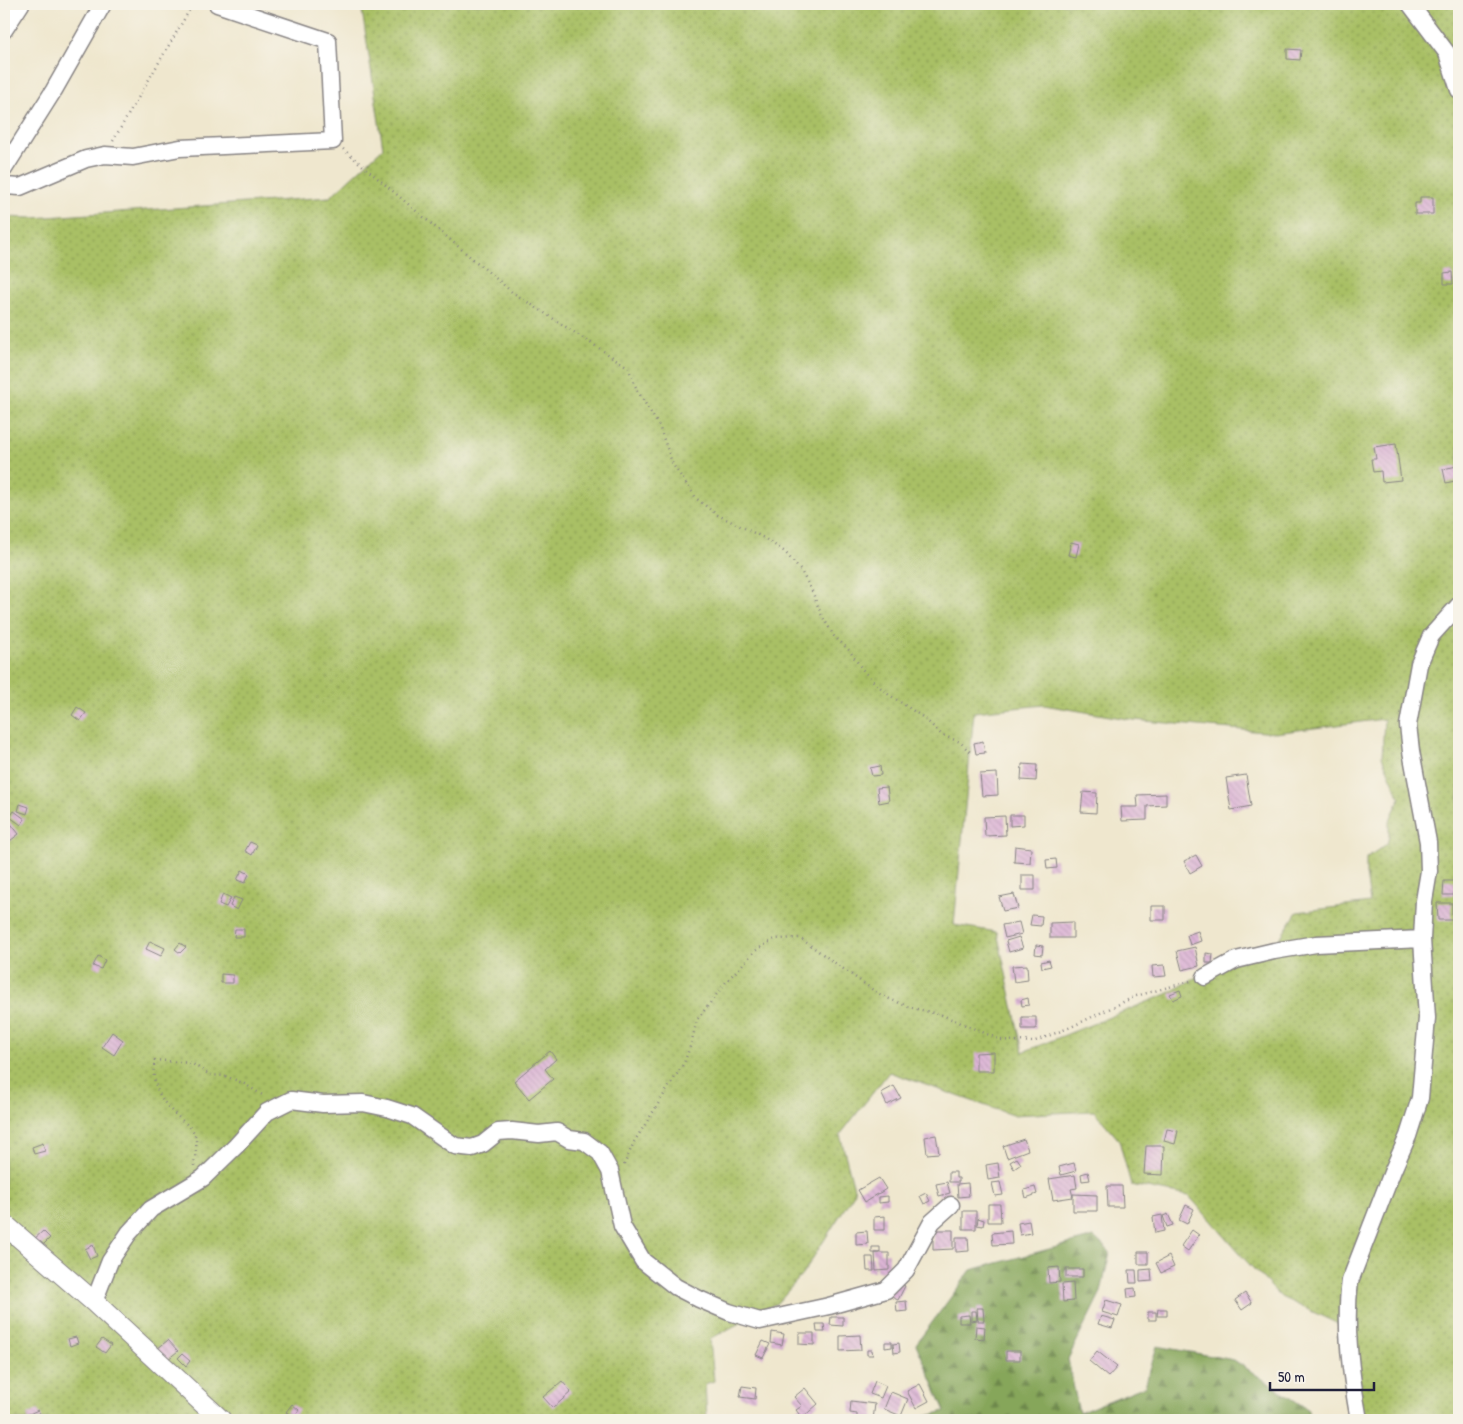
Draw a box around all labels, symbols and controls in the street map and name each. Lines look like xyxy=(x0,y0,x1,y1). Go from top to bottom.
scale bar xyxy=(1270,1359,1374,1391)
text: 50 m xyxy=(1278,1366,1305,1387)

